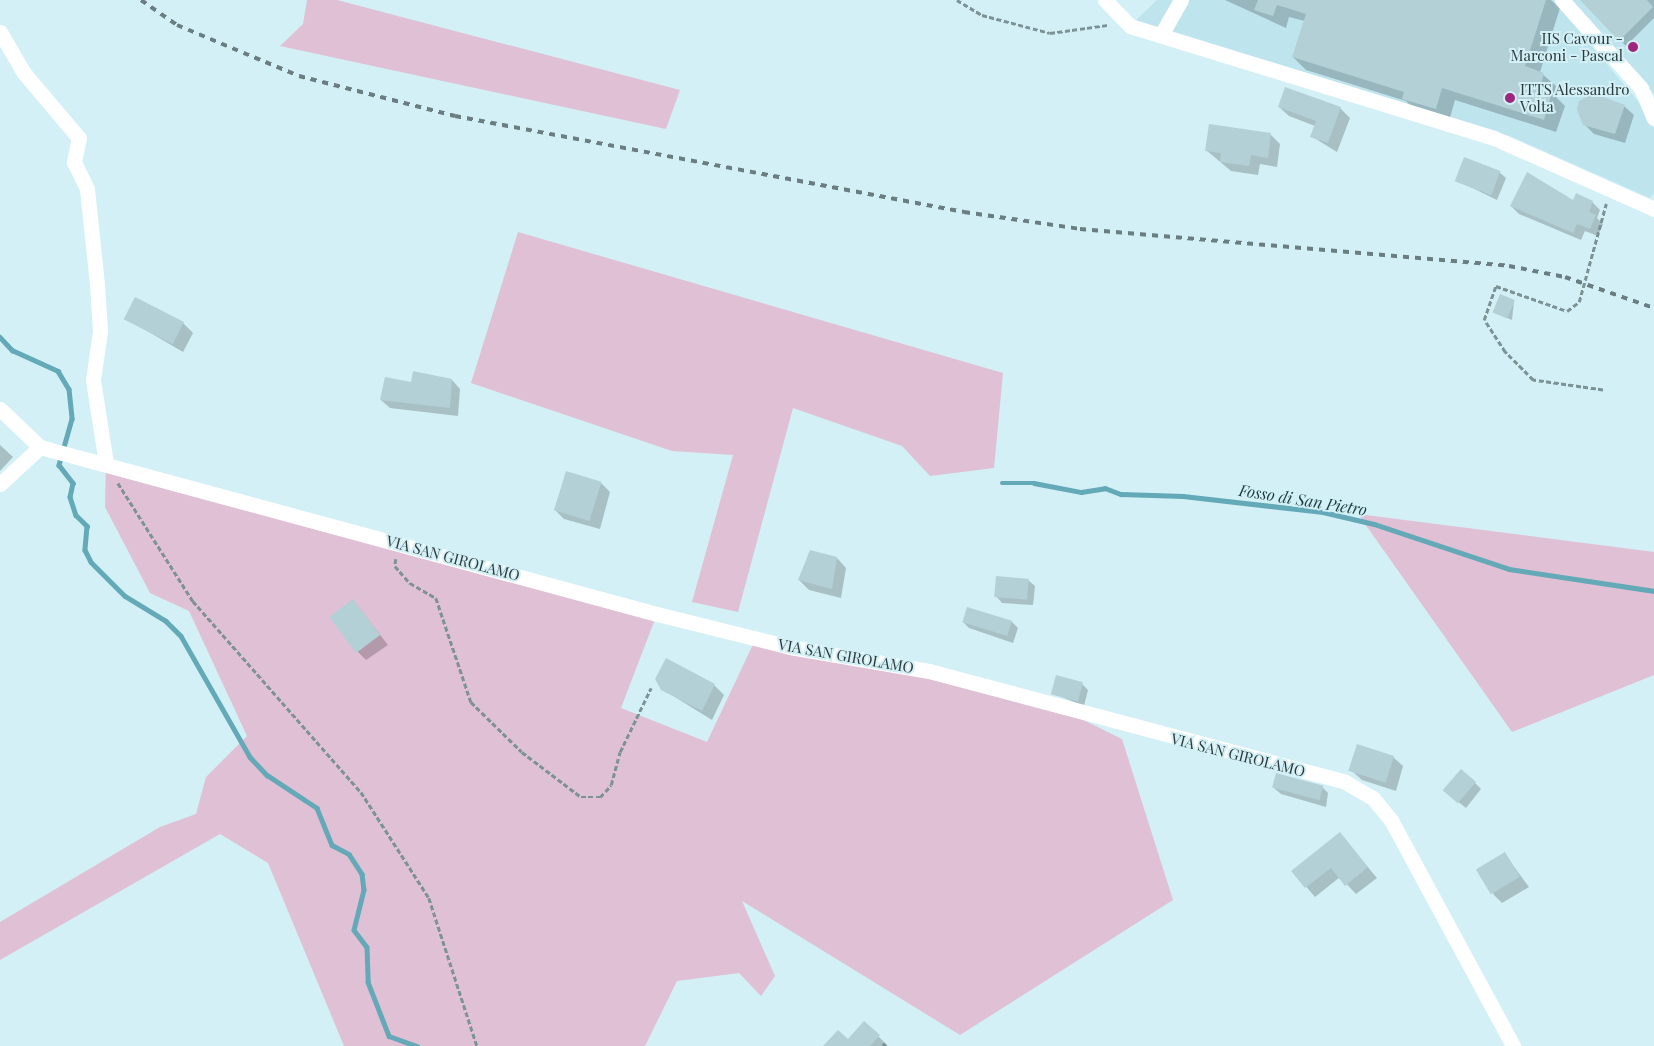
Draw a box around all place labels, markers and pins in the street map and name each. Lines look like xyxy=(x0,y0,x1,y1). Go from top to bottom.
place label: IIS Cavour - Marconi - Pascal xyxy=(1510,29,1623,64)
marker: IIS Cavour - Marconi - Pascal xyxy=(1627,41,1639,53)
place label: ITTS Alessandro Volta xyxy=(1520,80,1630,115)
marker: ITTS Alessandro Volta xyxy=(1504,92,1516,104)

